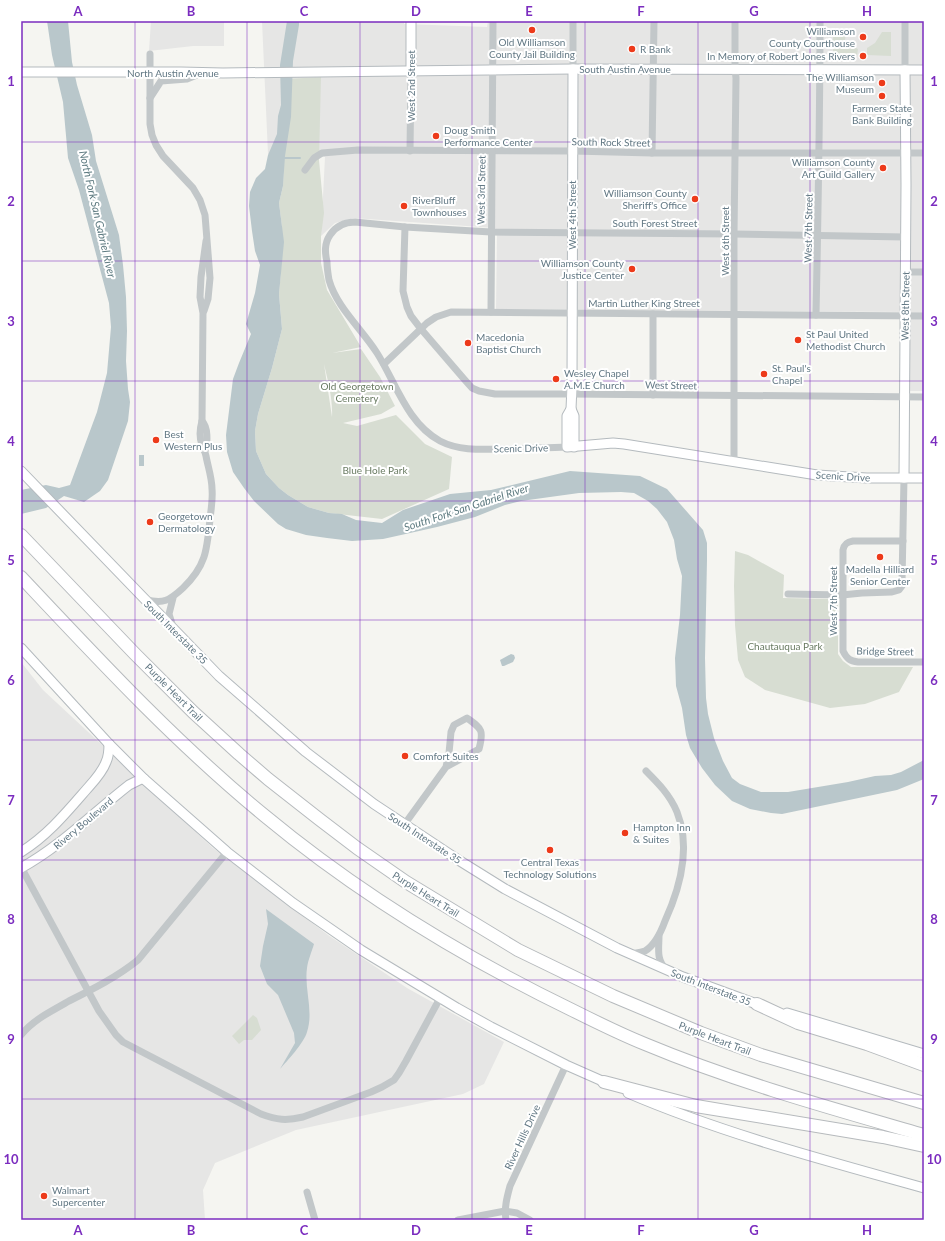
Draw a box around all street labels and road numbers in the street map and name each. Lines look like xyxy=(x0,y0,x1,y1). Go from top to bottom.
street label: West 2nd Street xyxy=(405,50,417,122)
street label: South Austin Avenue xyxy=(579,63,671,75)
street label: North Austin Avenue xyxy=(127,67,219,79)
street label: South Rock Street xyxy=(572,135,651,149)
street label: West 3rd Street xyxy=(474,155,488,225)
street label: West 4th Street xyxy=(566,180,578,250)
street label: West 7th Street xyxy=(801,193,815,263)
street label: West 6th Street xyxy=(719,206,731,276)
street label: South Forest Street xyxy=(613,217,698,229)
street label: West 8th Street xyxy=(898,271,912,341)
street label: Martin Luther King Street xyxy=(588,297,700,309)
street label: West Street xyxy=(645,379,697,391)
street label: Scenic Drive xyxy=(494,442,548,454)
street label: Scenic Drive xyxy=(815,469,871,483)
street label: West 7th Street xyxy=(827,566,839,636)
street label: South Interstate 35 xyxy=(142,598,210,666)
street label: Bridge Street xyxy=(856,645,914,658)
street label: Purple Heart Trail xyxy=(143,661,205,723)
street label: Rivery Boulevard xyxy=(51,795,115,851)
street label: South Interstate 35 xyxy=(386,810,464,866)
street label: Purple Heart Trail xyxy=(390,869,462,919)
street label: South Interstate 35 xyxy=(669,966,753,1008)
street label: Purple Heart Trail xyxy=(677,1019,753,1057)
street label: River Hills Drive xyxy=(502,1103,542,1171)

